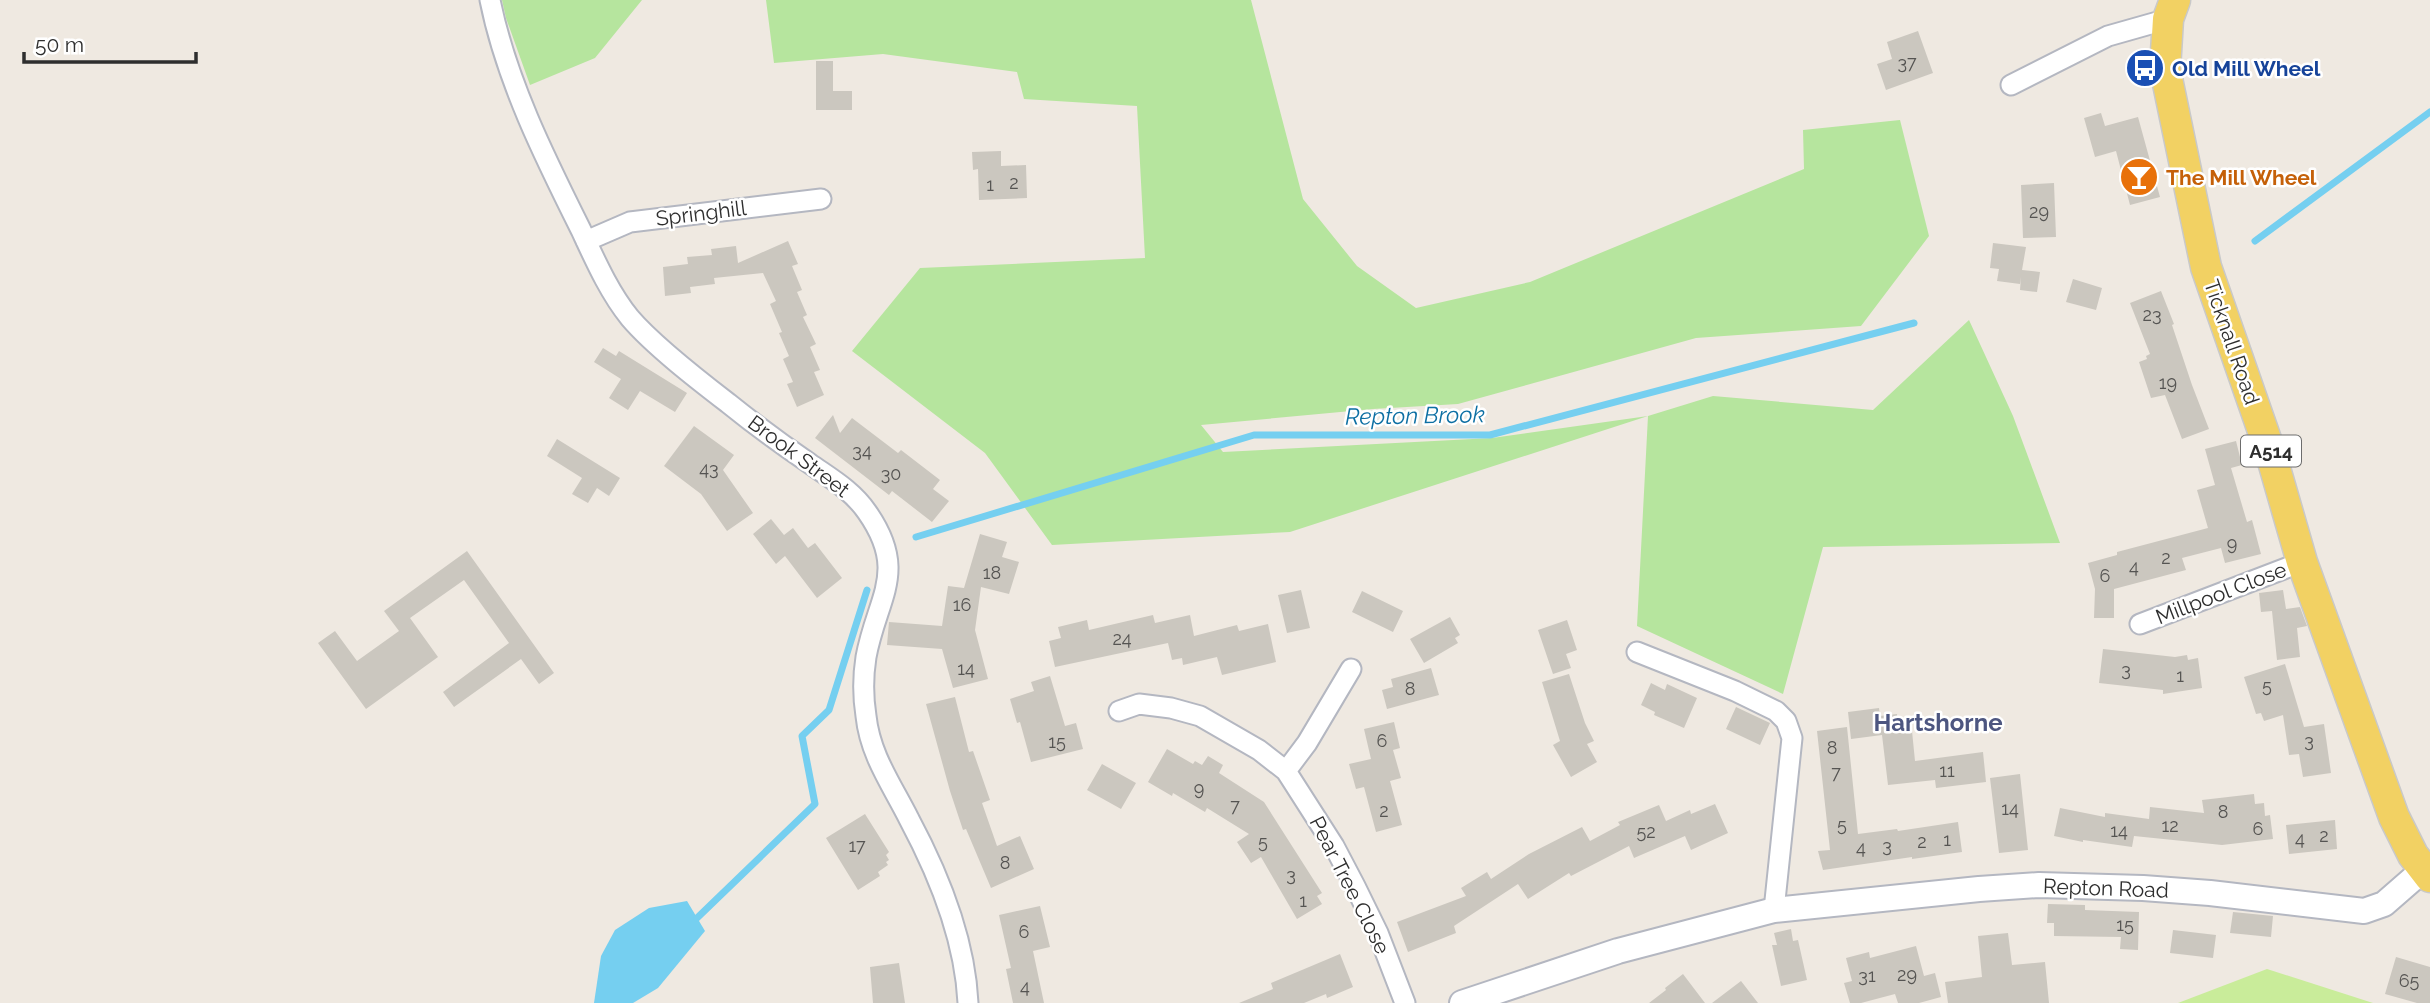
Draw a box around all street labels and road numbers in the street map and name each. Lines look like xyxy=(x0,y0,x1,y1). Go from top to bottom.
street label: Springhill xyxy=(654,195,748,231)
street label: Ticknall Road xyxy=(2199,276,2265,408)
street label: Brook Street xyxy=(743,410,855,502)
road number: A514 xyxy=(2241,436,2301,466)
street label: Millpool Close xyxy=(2152,557,2290,629)
street label: Pear Tree Close xyxy=(1305,812,1395,958)
street label: Repton Road xyxy=(2043,873,2169,903)

